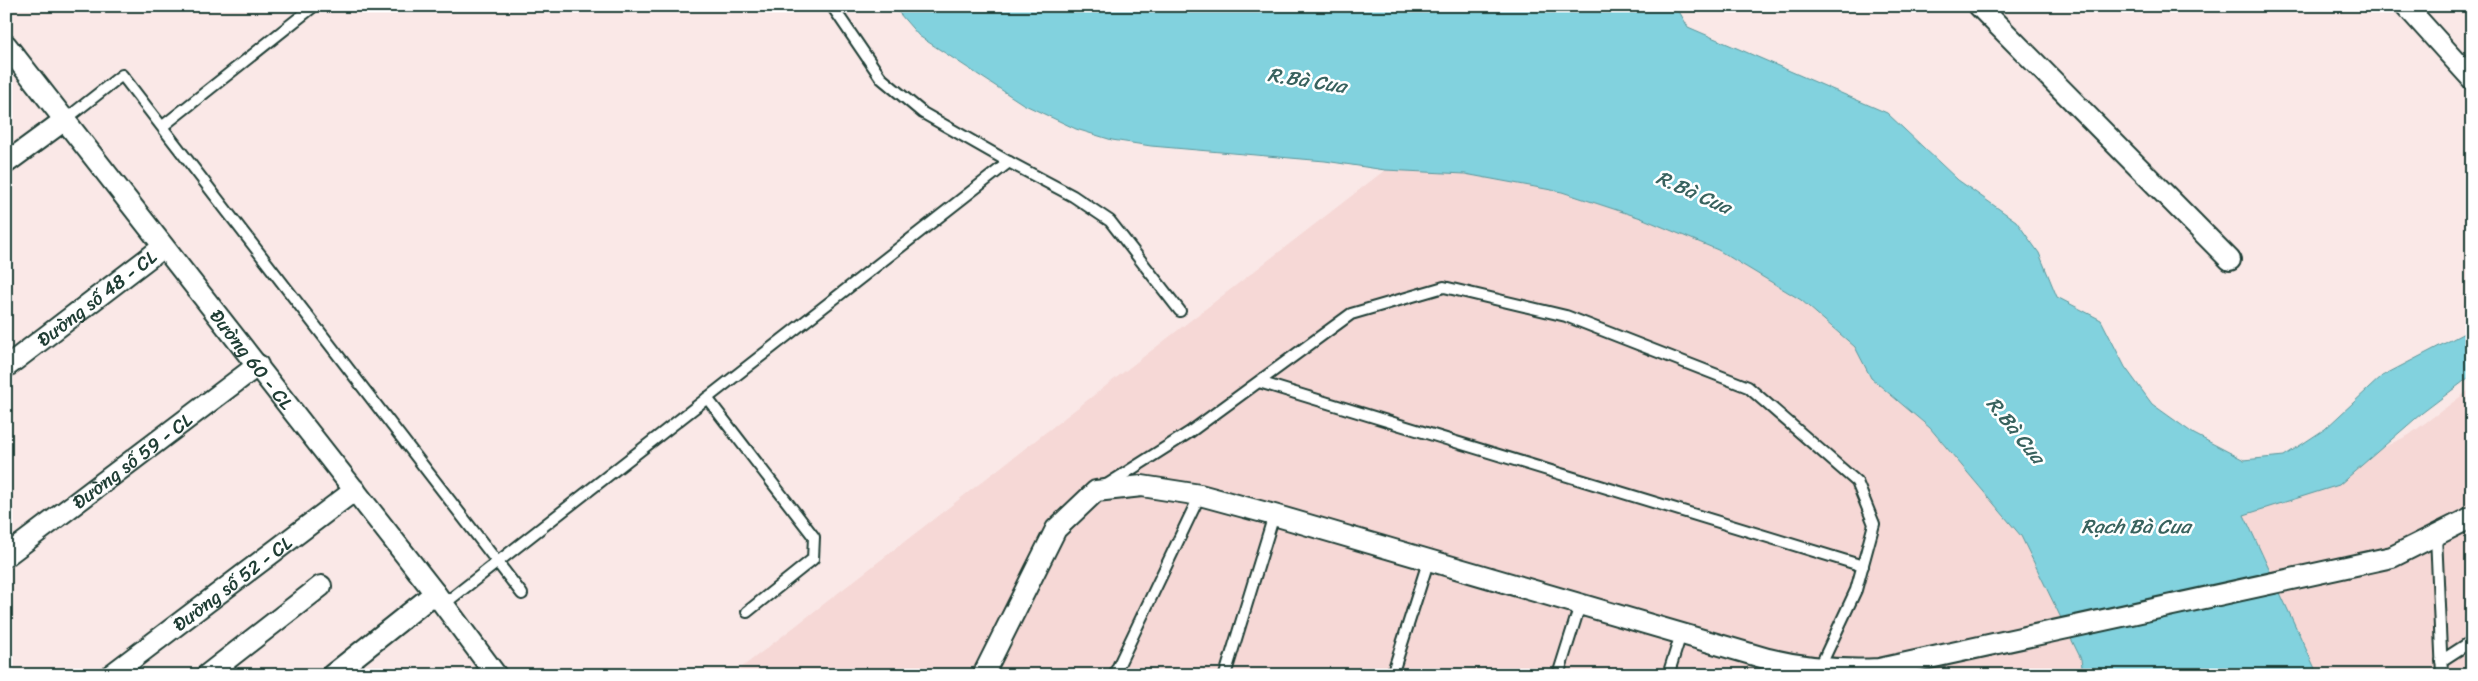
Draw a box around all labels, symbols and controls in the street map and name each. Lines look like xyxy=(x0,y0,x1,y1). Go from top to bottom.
water label: R.Bà Cua xyxy=(1265,57,1352,104)
water label: R.Bà Cua xyxy=(1651,160,1740,226)
street label: Đường số 48 - CL xyxy=(30,241,164,355)
street label: Đường 60 - CL xyxy=(201,302,302,418)
water label: R.Bà Cua xyxy=(1977,389,2056,474)
street label: Đường số 59 - CL xyxy=(65,404,200,518)
water label: Rạch Bà Cua xyxy=(2082,509,2193,544)
street label: Đường số 52 - CL xyxy=(165,527,300,640)

